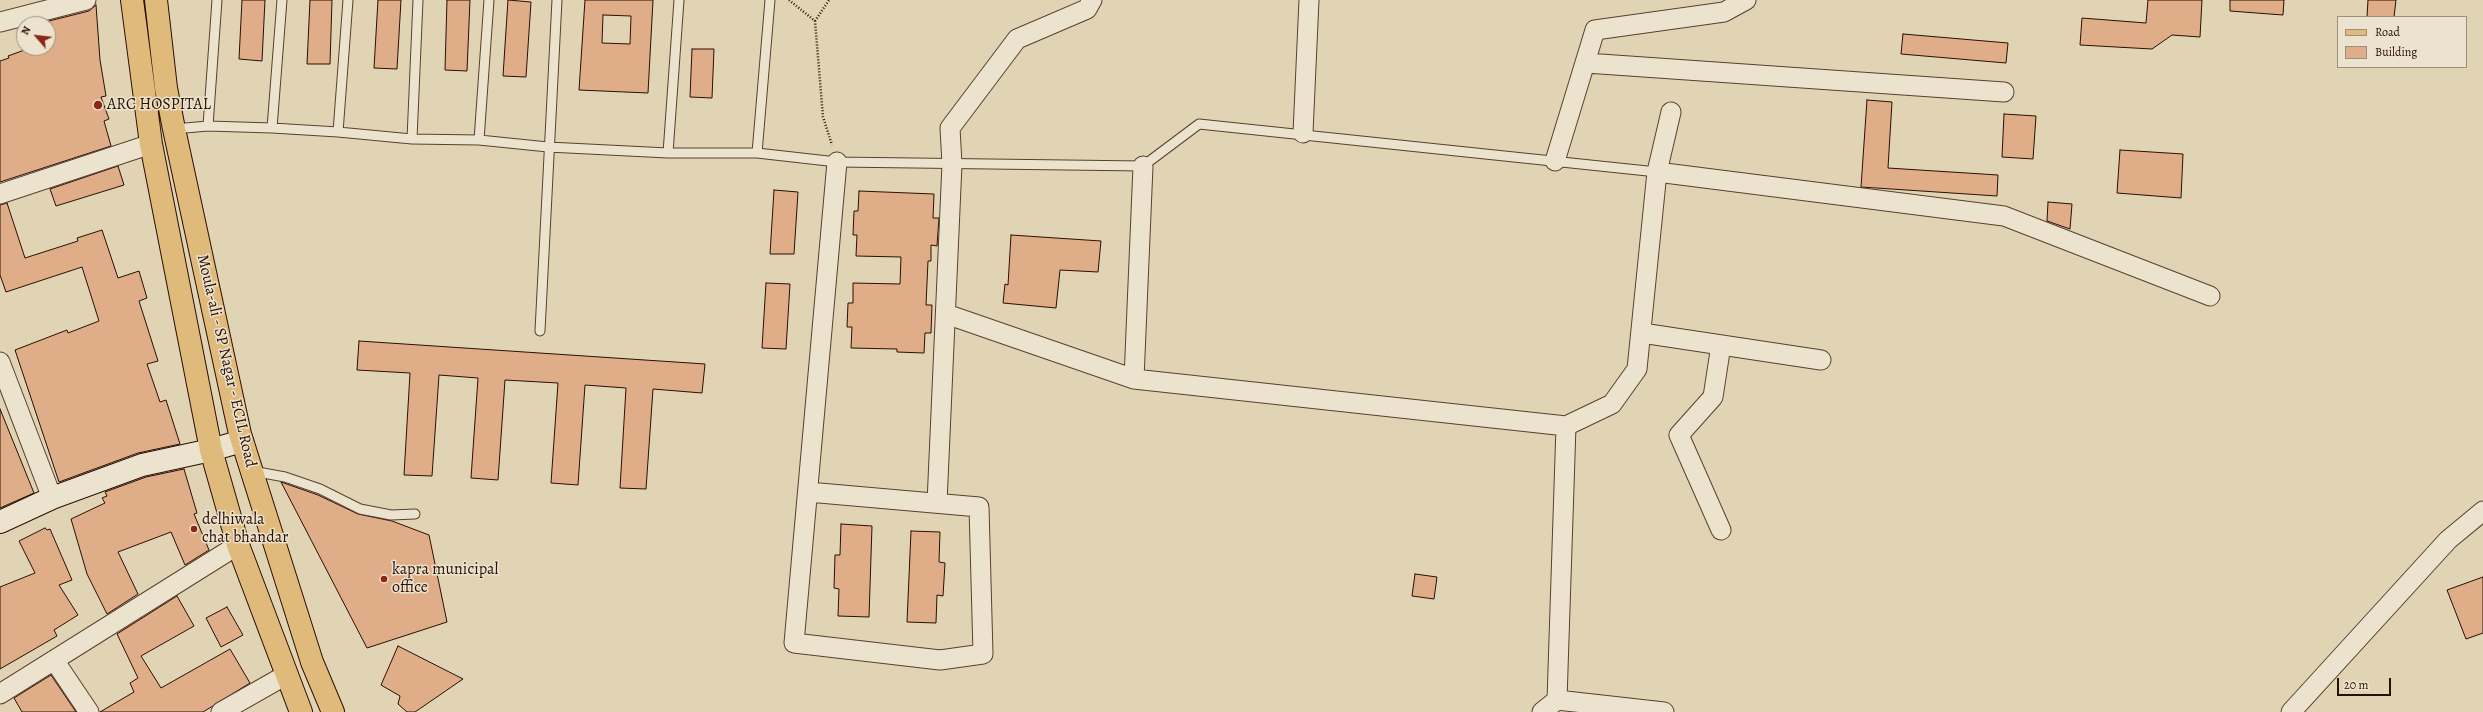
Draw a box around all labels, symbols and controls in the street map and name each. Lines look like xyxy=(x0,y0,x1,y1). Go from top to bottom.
north arrow xyxy=(16,16,56,56)
legend xyxy=(2337,16,2467,68)
text: N xyxy=(17,24,34,38)
text: Road xyxy=(2375,24,2400,40)
text: Building xyxy=(2375,44,2417,60)
place label: ARC HOSPITAL xyxy=(107,95,211,115)
marker: ARC HOSPITAL xyxy=(92,99,104,111)
street label: Moula-ali - SP Nagar - ECIL Road xyxy=(192,253,260,469)
place label: delhiwala chat bhandar xyxy=(202,510,288,548)
marker: delhiwala chat bhandar xyxy=(189,524,199,534)
place label: kapra municipal office xyxy=(392,560,498,598)
marker: kapra municipal office xyxy=(379,574,389,584)
scale bar xyxy=(2339,670,2393,696)
text: 20 m xyxy=(2344,677,2368,693)

